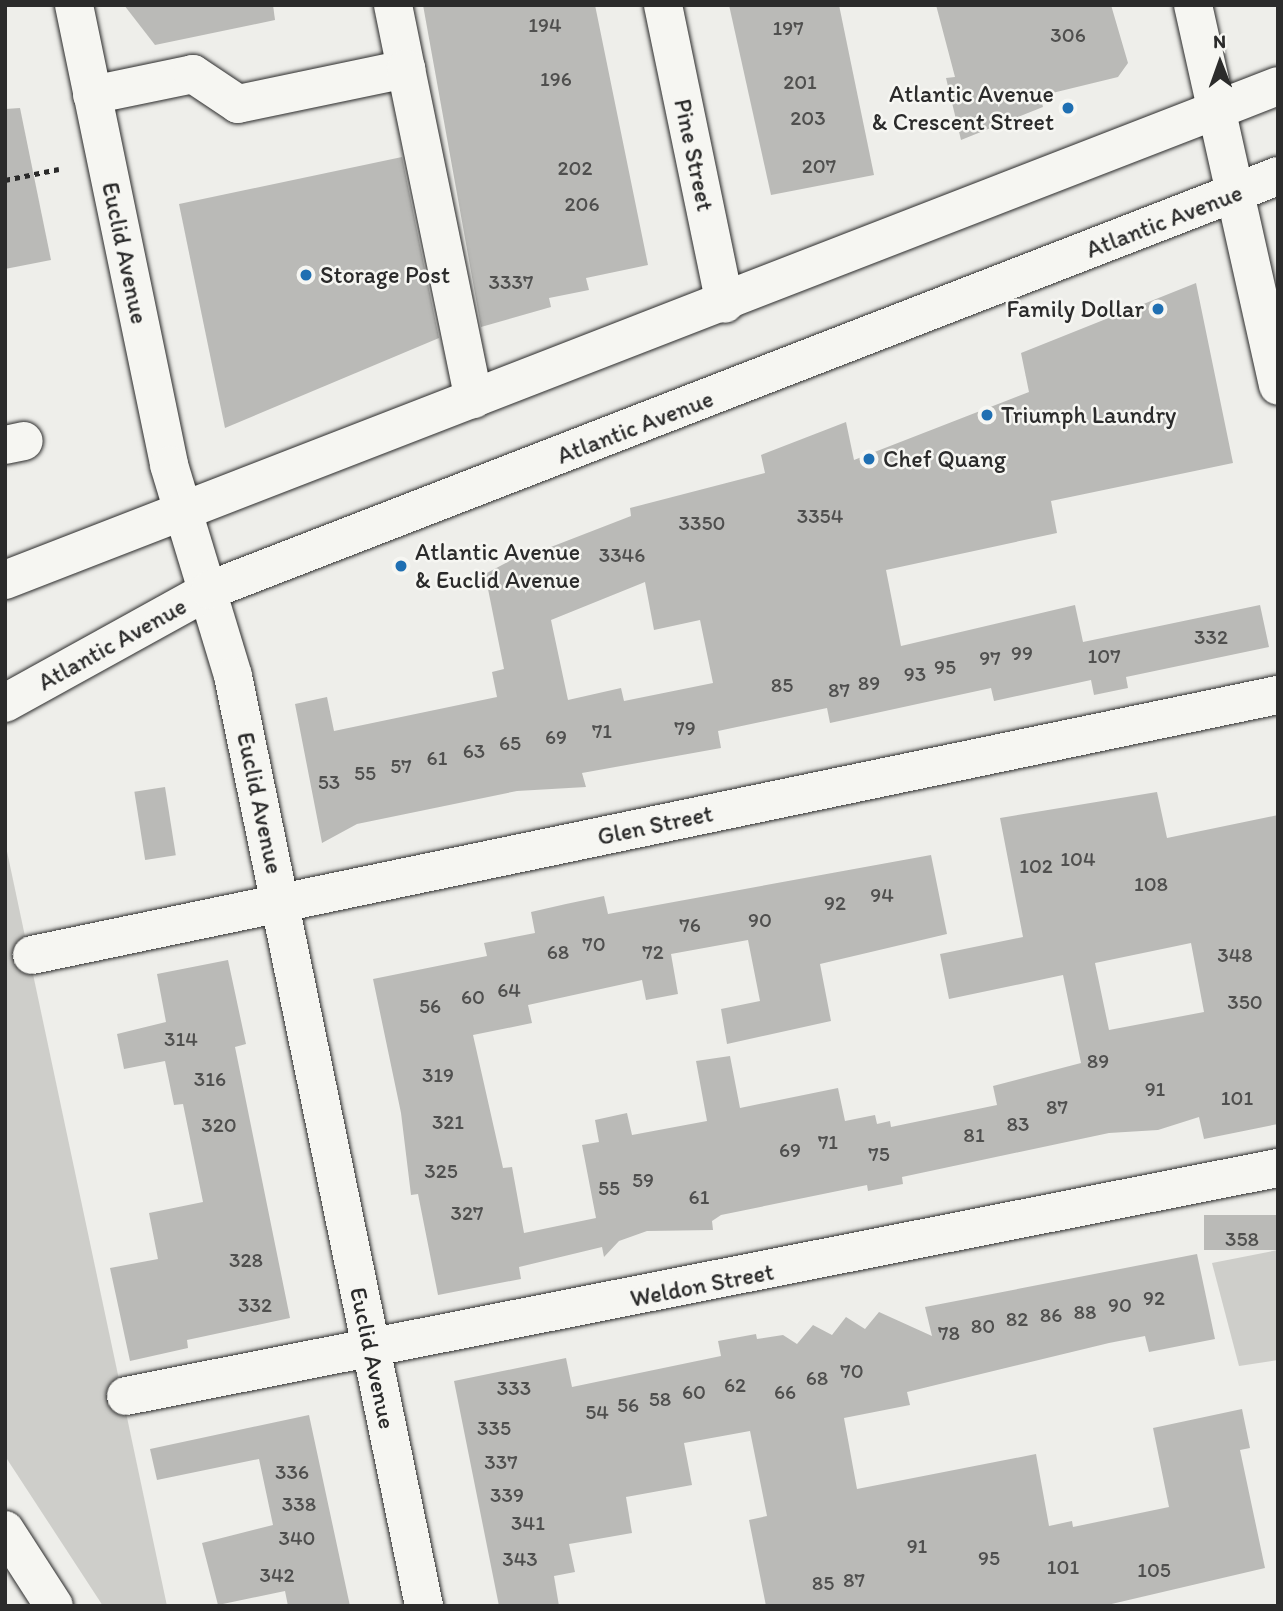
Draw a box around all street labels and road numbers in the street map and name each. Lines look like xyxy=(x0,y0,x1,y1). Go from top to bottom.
street label: Pine Street xyxy=(668,96,720,214)
street label: Atlantic Avenue xyxy=(1082,178,1246,264)
street label: Euclid Avenue xyxy=(96,180,154,326)
street label: Atlantic Avenue xyxy=(553,384,717,470)
street label: Atlantic Avenue xyxy=(33,592,191,696)
street label: Euclid Avenue xyxy=(231,730,289,876)
street label: Glen Street xyxy=(595,799,715,851)
street label: Weldon Street xyxy=(628,1257,776,1313)
street label: Euclid Avenue xyxy=(344,1285,402,1431)

